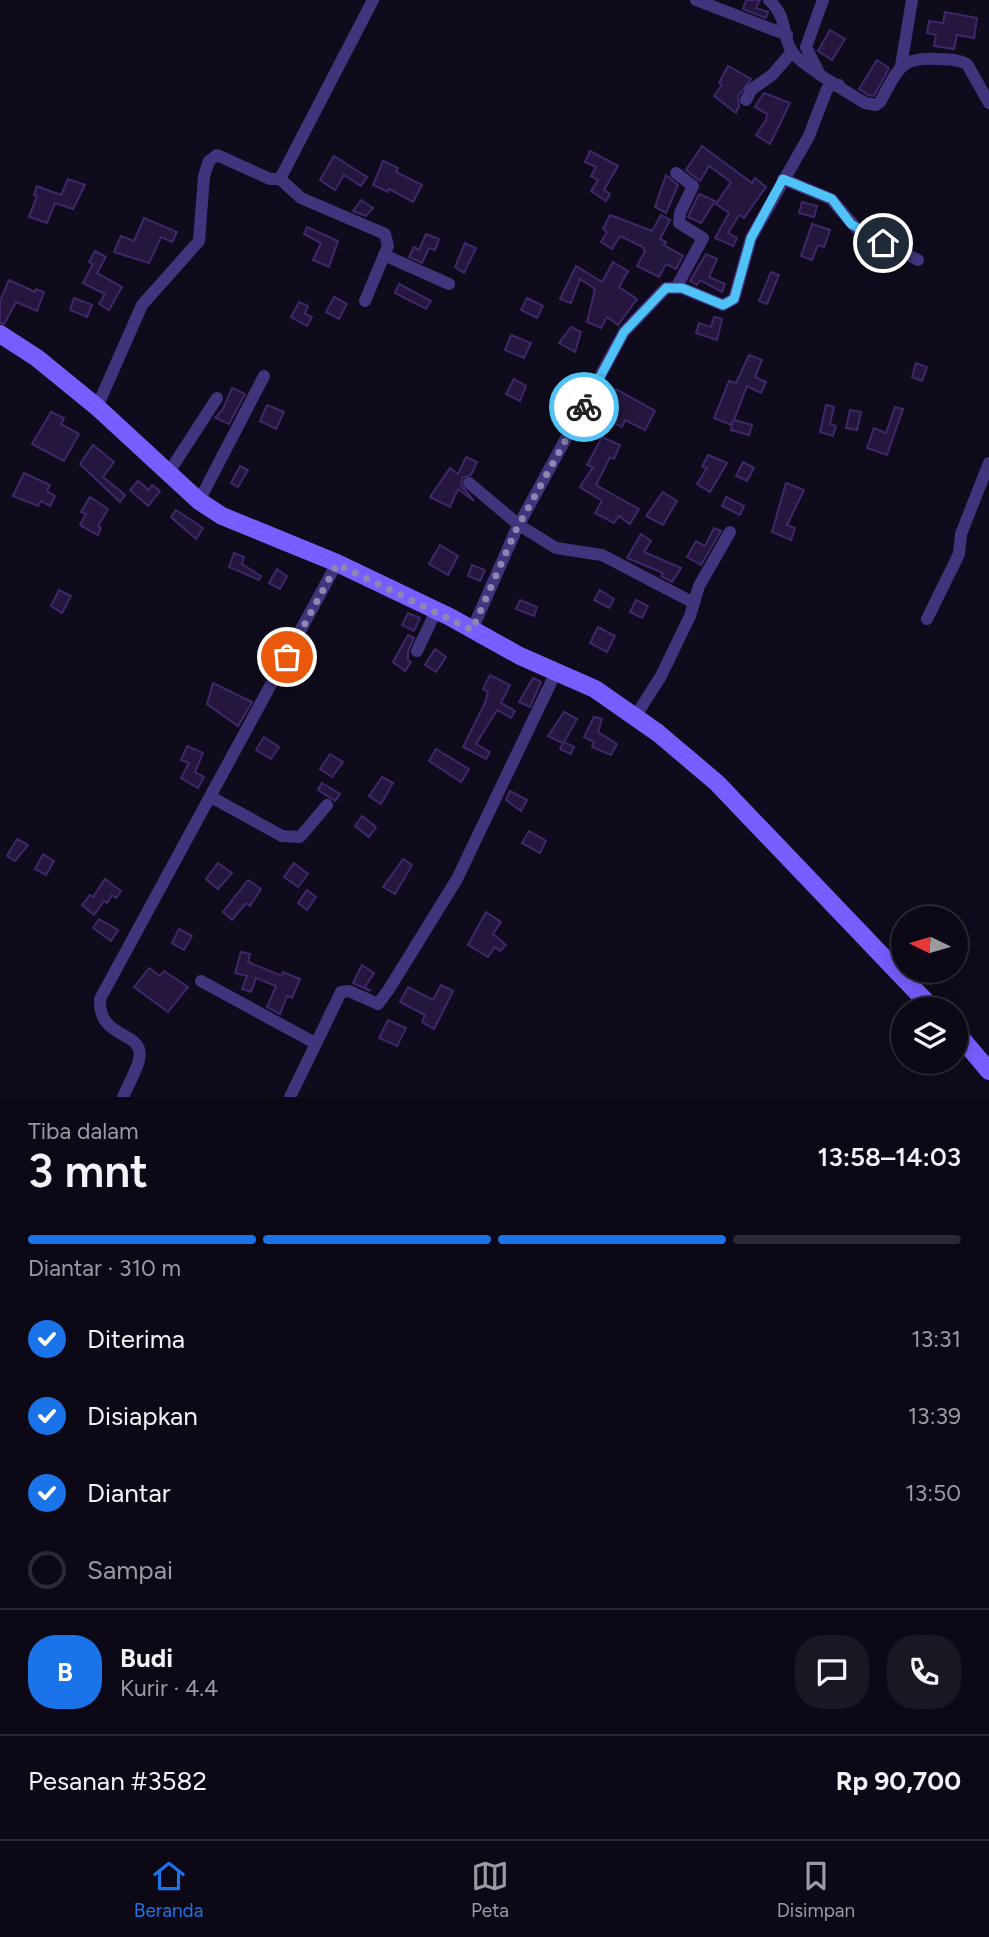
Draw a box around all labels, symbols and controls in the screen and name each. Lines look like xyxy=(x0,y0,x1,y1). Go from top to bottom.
pin xyxy=(853,213,913,273)
icon: home xyxy=(864,224,902,262)
courier xyxy=(549,372,619,442)
icon: bike xyxy=(565,388,603,426)
pin xyxy=(257,627,317,687)
icon: bag xyxy=(268,638,306,676)
north arrow xyxy=(891,906,968,984)
map controls xyxy=(891,906,968,1074)
button: layers xyxy=(891,997,968,1074)
text: Tiba dalam xyxy=(28,1117,139,1145)
text: 13:58–14:03 xyxy=(818,1141,961,1173)
text: 3 mnt xyxy=(28,1143,148,1199)
text: Diantar · 310 m xyxy=(28,1254,181,1282)
icon: check xyxy=(28,1320,66,1358)
text: Diterima xyxy=(87,1323,185,1355)
text: 13:31 xyxy=(911,1325,961,1353)
icon: check xyxy=(28,1397,66,1435)
text: Disiapkan xyxy=(87,1400,198,1432)
text: 13:39 xyxy=(908,1402,961,1430)
icon: check xyxy=(28,1474,66,1512)
text: Diantar xyxy=(87,1477,171,1509)
text: 13:50 xyxy=(905,1479,961,1507)
text: Sampai xyxy=(87,1554,173,1586)
button: chat xyxy=(795,1635,869,1709)
button: phone xyxy=(887,1635,961,1709)
text: Budi xyxy=(120,1642,173,1674)
text: B xyxy=(57,1656,73,1688)
text: Kurir · 4.4 xyxy=(120,1674,218,1702)
text: Pesanan #3582 xyxy=(28,1765,207,1797)
text: Rp 90,700 xyxy=(836,1765,961,1797)
tab: Beranda xyxy=(134,1857,203,1922)
tab: Peta xyxy=(471,1857,509,1922)
tab: Disimpan xyxy=(777,1857,855,1922)

